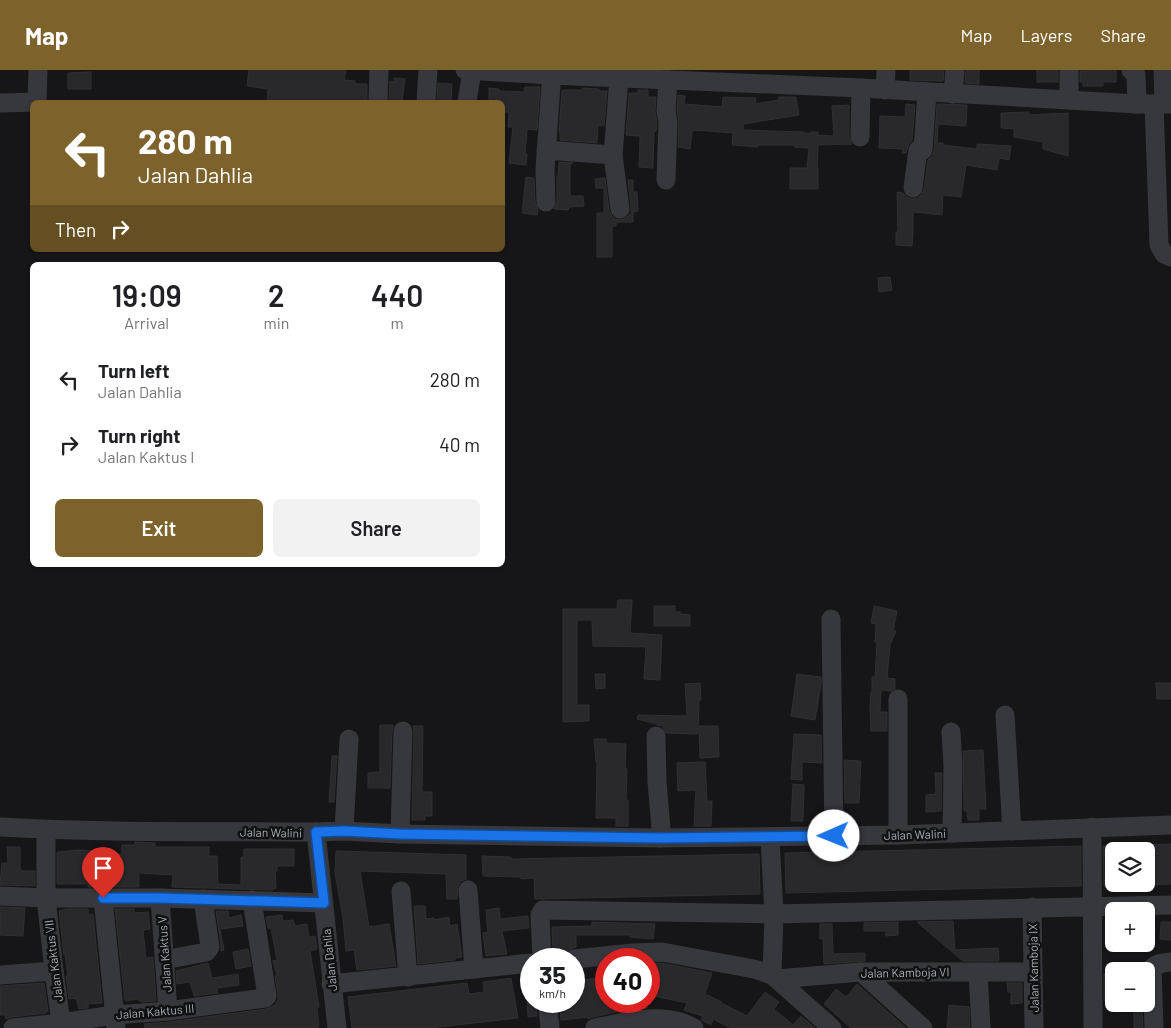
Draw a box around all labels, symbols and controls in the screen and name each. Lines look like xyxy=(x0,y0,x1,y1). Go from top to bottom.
text: Map xyxy=(25,21,68,50)
text: Map xyxy=(960,24,992,46)
text: Layers xyxy=(1020,24,1073,46)
text: Share xyxy=(1101,24,1146,46)
text: 280 m xyxy=(138,119,233,161)
icon: left xyxy=(55,120,120,185)
text: Jalan Dahlia xyxy=(138,161,253,187)
icon: right xyxy=(106,215,134,243)
text: Then xyxy=(55,218,96,241)
text: 19:09 xyxy=(112,277,182,313)
text: 2 xyxy=(268,277,285,313)
text: 440 xyxy=(371,277,423,313)
text: Arrival xyxy=(124,313,169,332)
text: min xyxy=(263,313,289,332)
text: m xyxy=(391,313,404,332)
text: Turn left xyxy=(98,359,169,382)
icon: left xyxy=(55,366,83,394)
text: 280 m xyxy=(430,368,480,391)
text: Jalan Dahlia xyxy=(98,382,182,401)
text: Turn right xyxy=(98,424,180,447)
icon: right xyxy=(55,431,83,459)
text: 40 m xyxy=(439,433,480,456)
text: Jalan Kaktus I xyxy=(98,447,195,466)
button: Exit xyxy=(55,499,263,557)
button: Share xyxy=(273,499,480,557)
position arrow xyxy=(807,809,859,861)
street label: Jalan Walini xyxy=(240,824,302,840)
street label: Jalan Walini xyxy=(884,826,946,842)
map controls xyxy=(1105,842,1155,1012)
button: layers xyxy=(1105,842,1155,892)
pin xyxy=(82,847,124,898)
icon: arrive xyxy=(89,854,117,882)
button: + xyxy=(1105,902,1155,952)
street label: Jalan Kaktus V xyxy=(154,915,174,993)
street label: Jalan Kaktus VII xyxy=(41,919,65,1003)
street label: Jalan Kamboja IX xyxy=(1025,923,1041,1013)
street label: Jalan Dahlia xyxy=(319,928,339,992)
speed limit sign: 40 xyxy=(595,948,660,1013)
text: 35 xyxy=(539,959,566,989)
button: − xyxy=(1105,962,1155,1012)
street label: Jalan Kamboja VI xyxy=(860,964,950,980)
text: km/h xyxy=(539,986,566,1000)
street label: Jalan Kaktus III xyxy=(115,1001,195,1021)

